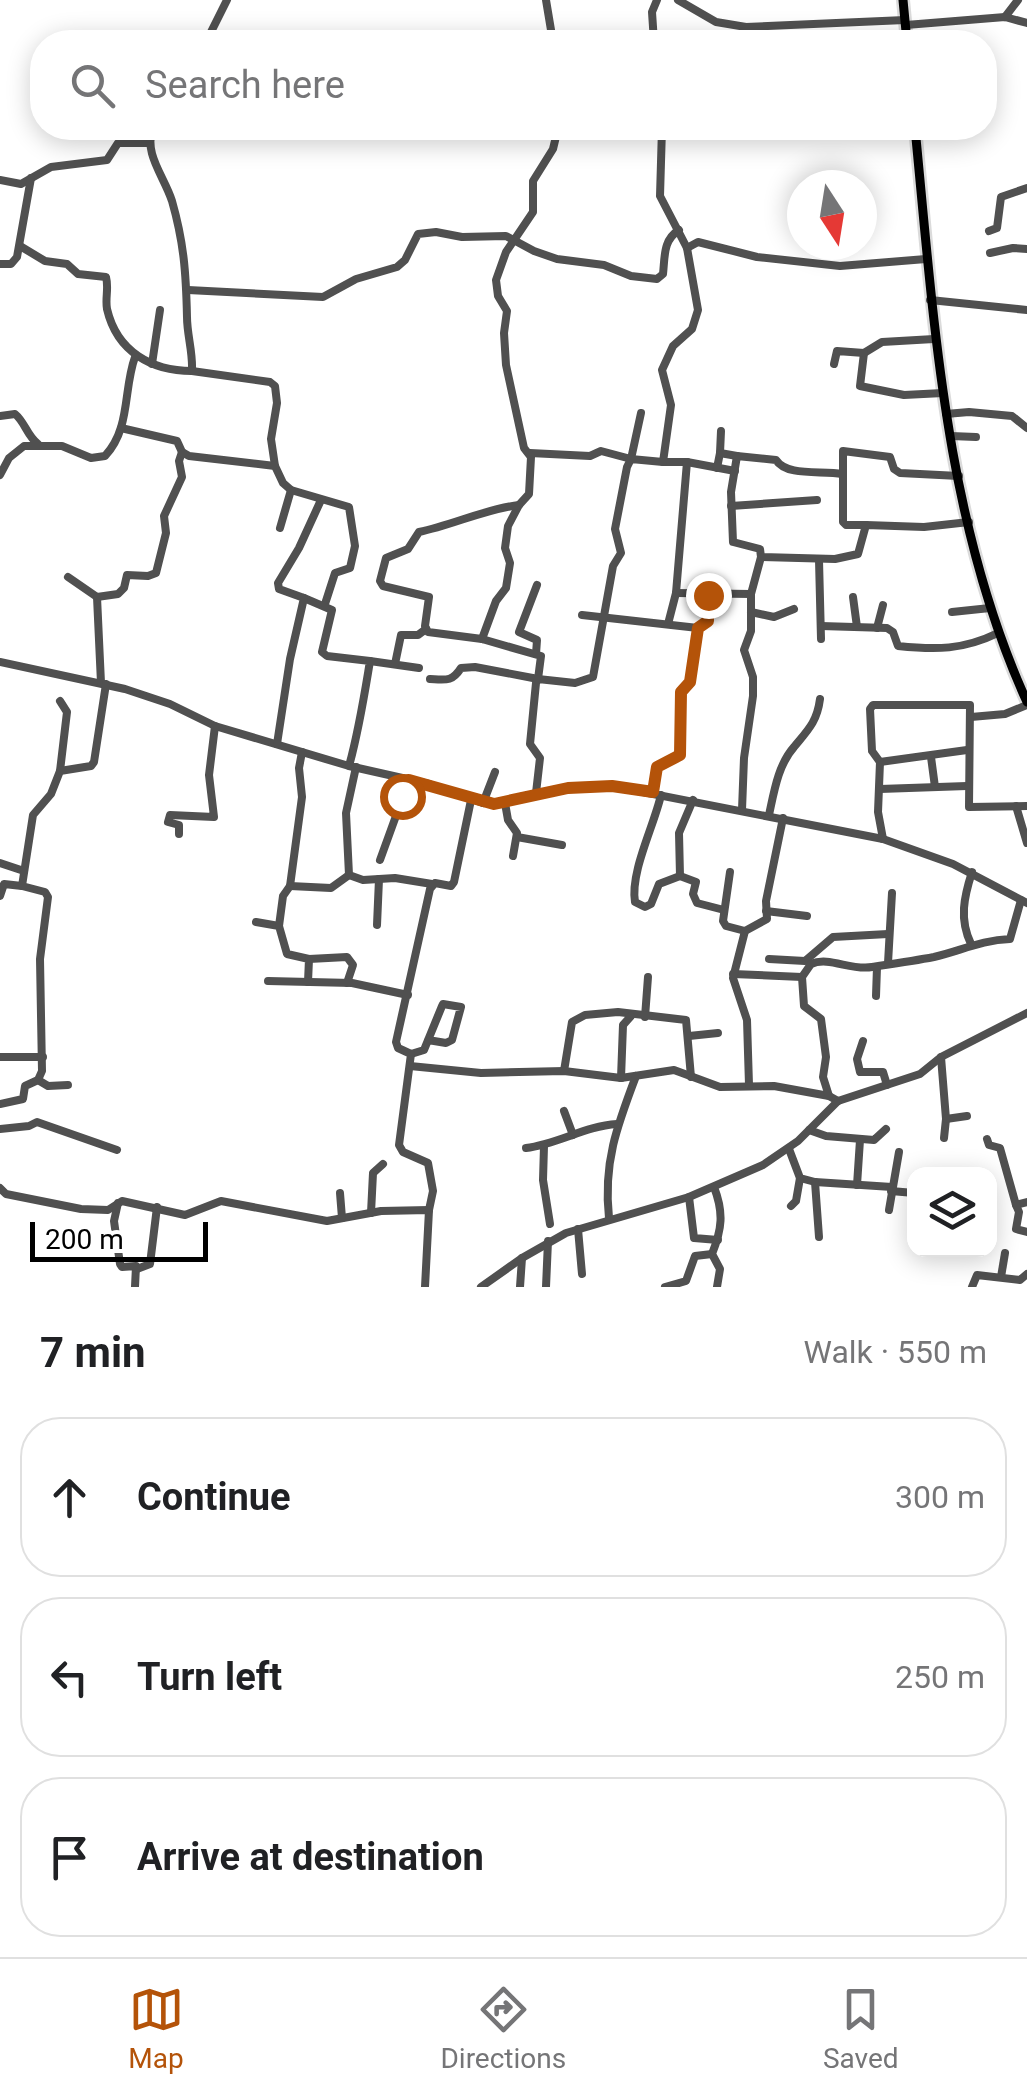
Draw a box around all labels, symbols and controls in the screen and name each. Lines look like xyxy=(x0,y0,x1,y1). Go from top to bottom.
search box xyxy=(30,30,997,140)
icon: search xyxy=(65,58,120,113)
text: Search here xyxy=(145,63,345,107)
north arrow xyxy=(787,170,877,260)
route end xyxy=(686,573,732,619)
route start xyxy=(380,774,426,820)
map controls xyxy=(907,1167,997,1257)
button: layers xyxy=(907,1167,997,1257)
scale bar xyxy=(30,1217,208,1262)
text: 200 m xyxy=(45,1223,124,1256)
text: 7 min xyxy=(40,1328,146,1377)
text: Walk · 550 m xyxy=(804,1333,987,1371)
icon: ahead xyxy=(42,1470,97,1525)
text: Continue xyxy=(137,1475,291,1519)
text: 300 m xyxy=(895,1478,985,1516)
icon: left xyxy=(42,1650,97,1705)
text: Turn left xyxy=(137,1655,282,1699)
text: 250 m xyxy=(895,1658,985,1696)
icon: arrive xyxy=(42,1830,97,1885)
text: Arrive at destination xyxy=(137,1835,484,1879)
tab: Map xyxy=(128,1982,184,2075)
tab: Directions xyxy=(440,1982,566,2075)
tab: Saved xyxy=(823,1982,899,2075)

